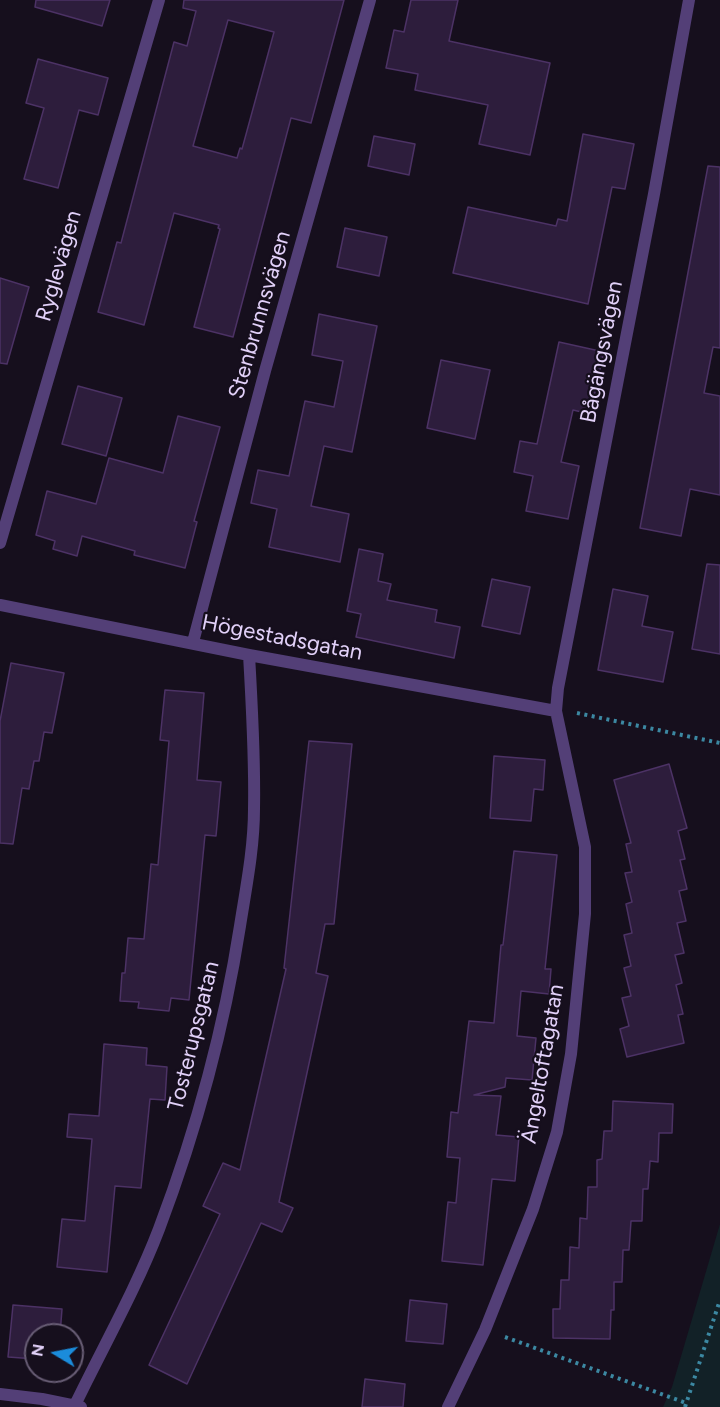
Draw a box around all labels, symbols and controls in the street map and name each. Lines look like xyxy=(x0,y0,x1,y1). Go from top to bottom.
street label: Ryglevägen xyxy=(31,207,87,325)
street label: Stenbrunnsvägen xyxy=(223,228,297,402)
street label: Bågängsvägen xyxy=(575,279,629,425)
street label: Högestadsgatan xyxy=(199,609,365,667)
street label: Tosterupsgatan xyxy=(163,959,225,1113)
street label: Ängeltoftagatan xyxy=(516,982,570,1146)
north arrow xyxy=(24,1323,84,1383)
text: N xyxy=(27,1342,48,1358)

